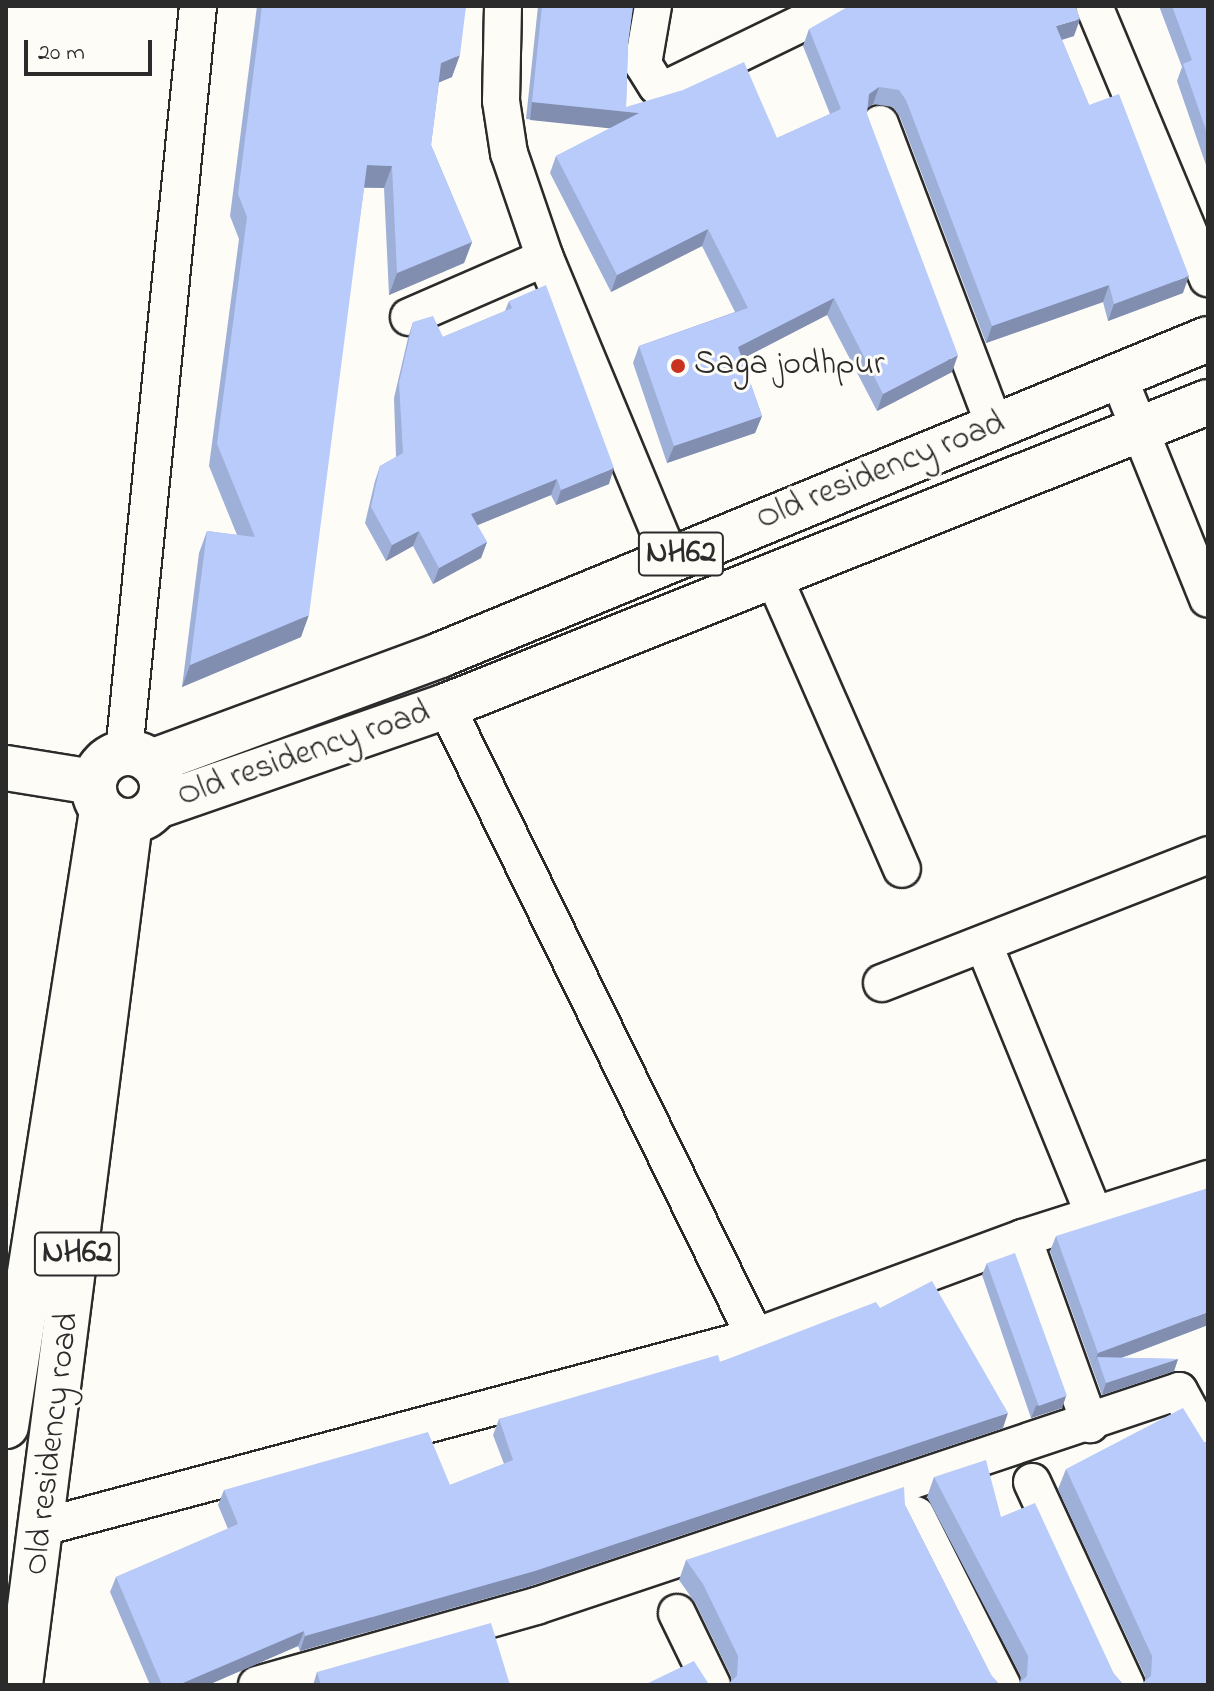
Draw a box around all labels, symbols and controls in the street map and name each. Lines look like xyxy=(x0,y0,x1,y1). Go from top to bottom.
scale bar xyxy=(28,24,156,74)
text: 20 m xyxy=(38,36,85,71)
place label: Saga jodhpur xyxy=(694,346,884,386)
marker: Saga jodhpur xyxy=(669,357,687,375)
street label: Old residency road xyxy=(751,404,1011,540)
road number: NH62 xyxy=(637,526,725,582)
street label: Old residency road xyxy=(172,693,436,817)
road number: NH62 xyxy=(33,1226,121,1282)
street label: Old residency road xyxy=(17,1310,89,1578)

